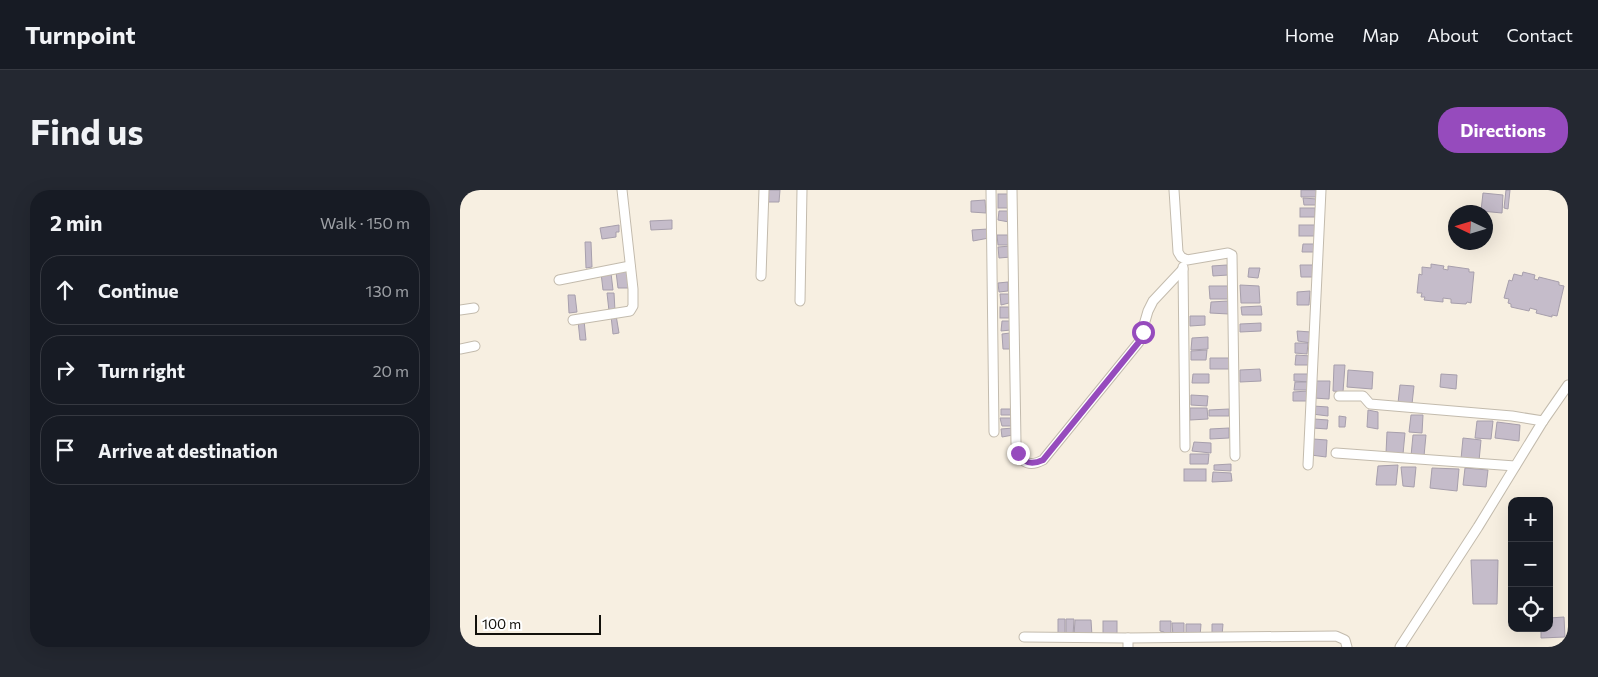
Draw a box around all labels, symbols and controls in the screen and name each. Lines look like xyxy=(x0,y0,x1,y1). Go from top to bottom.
text: Turnpoint xyxy=(25,20,136,49)
text: Home xyxy=(1285,24,1334,46)
text: Map xyxy=(1362,24,1399,46)
text: About xyxy=(1427,24,1479,46)
text: Contact xyxy=(1507,24,1573,46)
button: Directions xyxy=(1438,107,1568,153)
text: Find us xyxy=(30,109,144,152)
north arrow xyxy=(1448,205,1493,250)
text: 2 min xyxy=(50,210,102,235)
text: Walk · 150 m xyxy=(320,213,410,232)
icon: ahead xyxy=(51,276,79,304)
text: Continue xyxy=(98,279,178,302)
text: 130 m xyxy=(366,281,409,300)
route start xyxy=(1132,321,1155,344)
icon: right xyxy=(51,356,79,384)
text: Turn right xyxy=(98,359,185,382)
text: 20 m xyxy=(373,361,409,380)
icon: arrive xyxy=(51,436,79,464)
text: Arrive at destination xyxy=(98,439,278,462)
route end xyxy=(1007,442,1030,465)
map controls xyxy=(1508,497,1553,632)
button: + xyxy=(1508,497,1553,542)
button: − xyxy=(1508,542,1553,587)
button: locate xyxy=(1508,587,1553,632)
scale bar xyxy=(475,612,601,635)
text: 100 m xyxy=(482,615,521,632)

